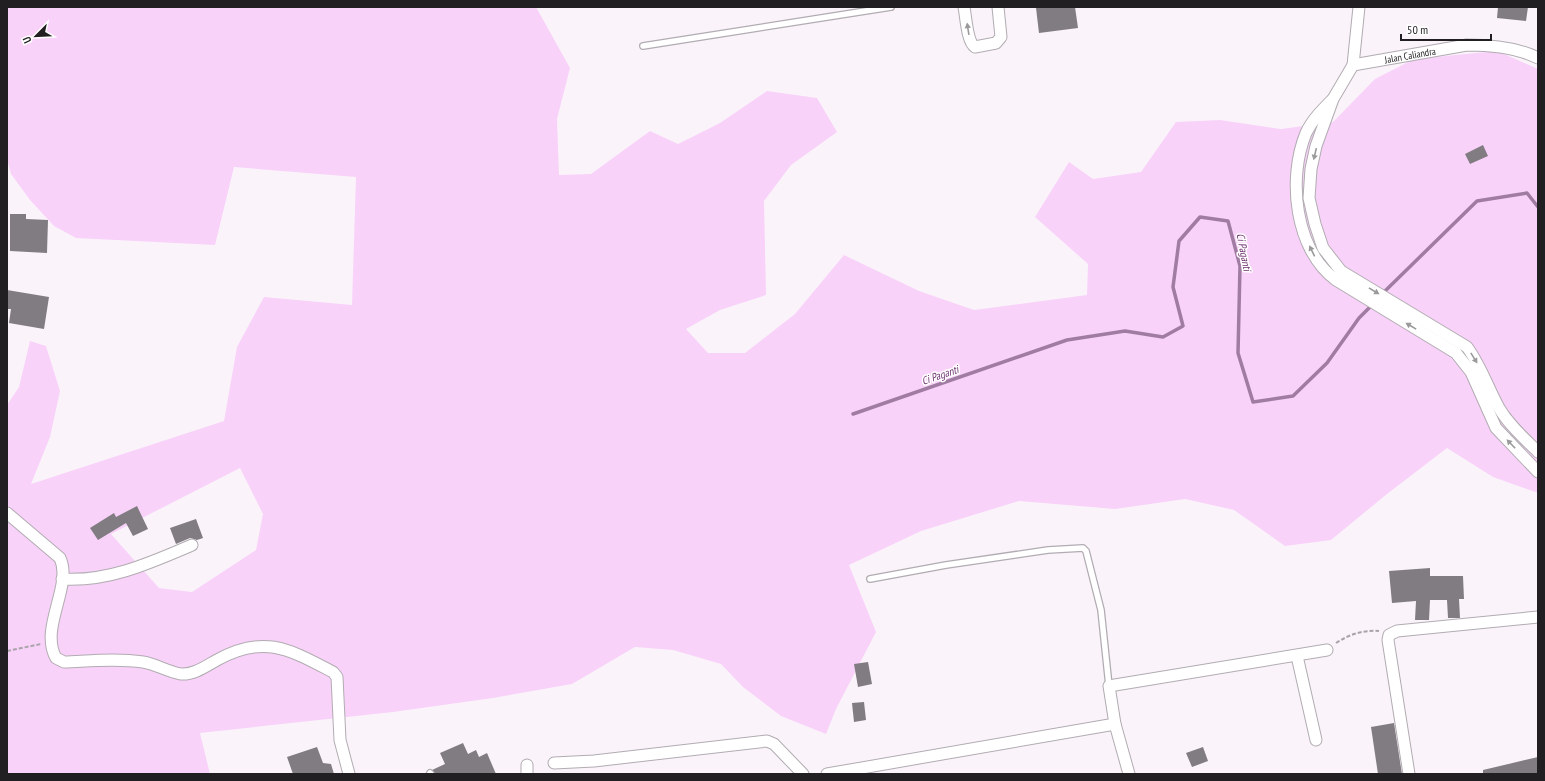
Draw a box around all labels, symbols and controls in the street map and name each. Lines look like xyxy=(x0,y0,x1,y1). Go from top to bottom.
north arrow xyxy=(16,16,56,56)
scale bar xyxy=(1401,16,1491,42)
text: 50 m xyxy=(1407,22,1428,37)
one-way arrow xyxy=(965,23,971,35)
text: U xyxy=(19,34,34,46)
street label: Jalan Caliandra xyxy=(1383,44,1437,66)
one-way arrow xyxy=(1311,148,1317,160)
water label: Ci Paganti xyxy=(1233,232,1255,274)
one-way arrow xyxy=(1309,245,1315,257)
one-way arrow xyxy=(1368,288,1380,295)
one-way arrow xyxy=(1406,322,1416,330)
one-way arrow xyxy=(1471,352,1478,364)
water label: Ci Paganti xyxy=(920,362,962,388)
one-way arrow xyxy=(1506,439,1516,449)

